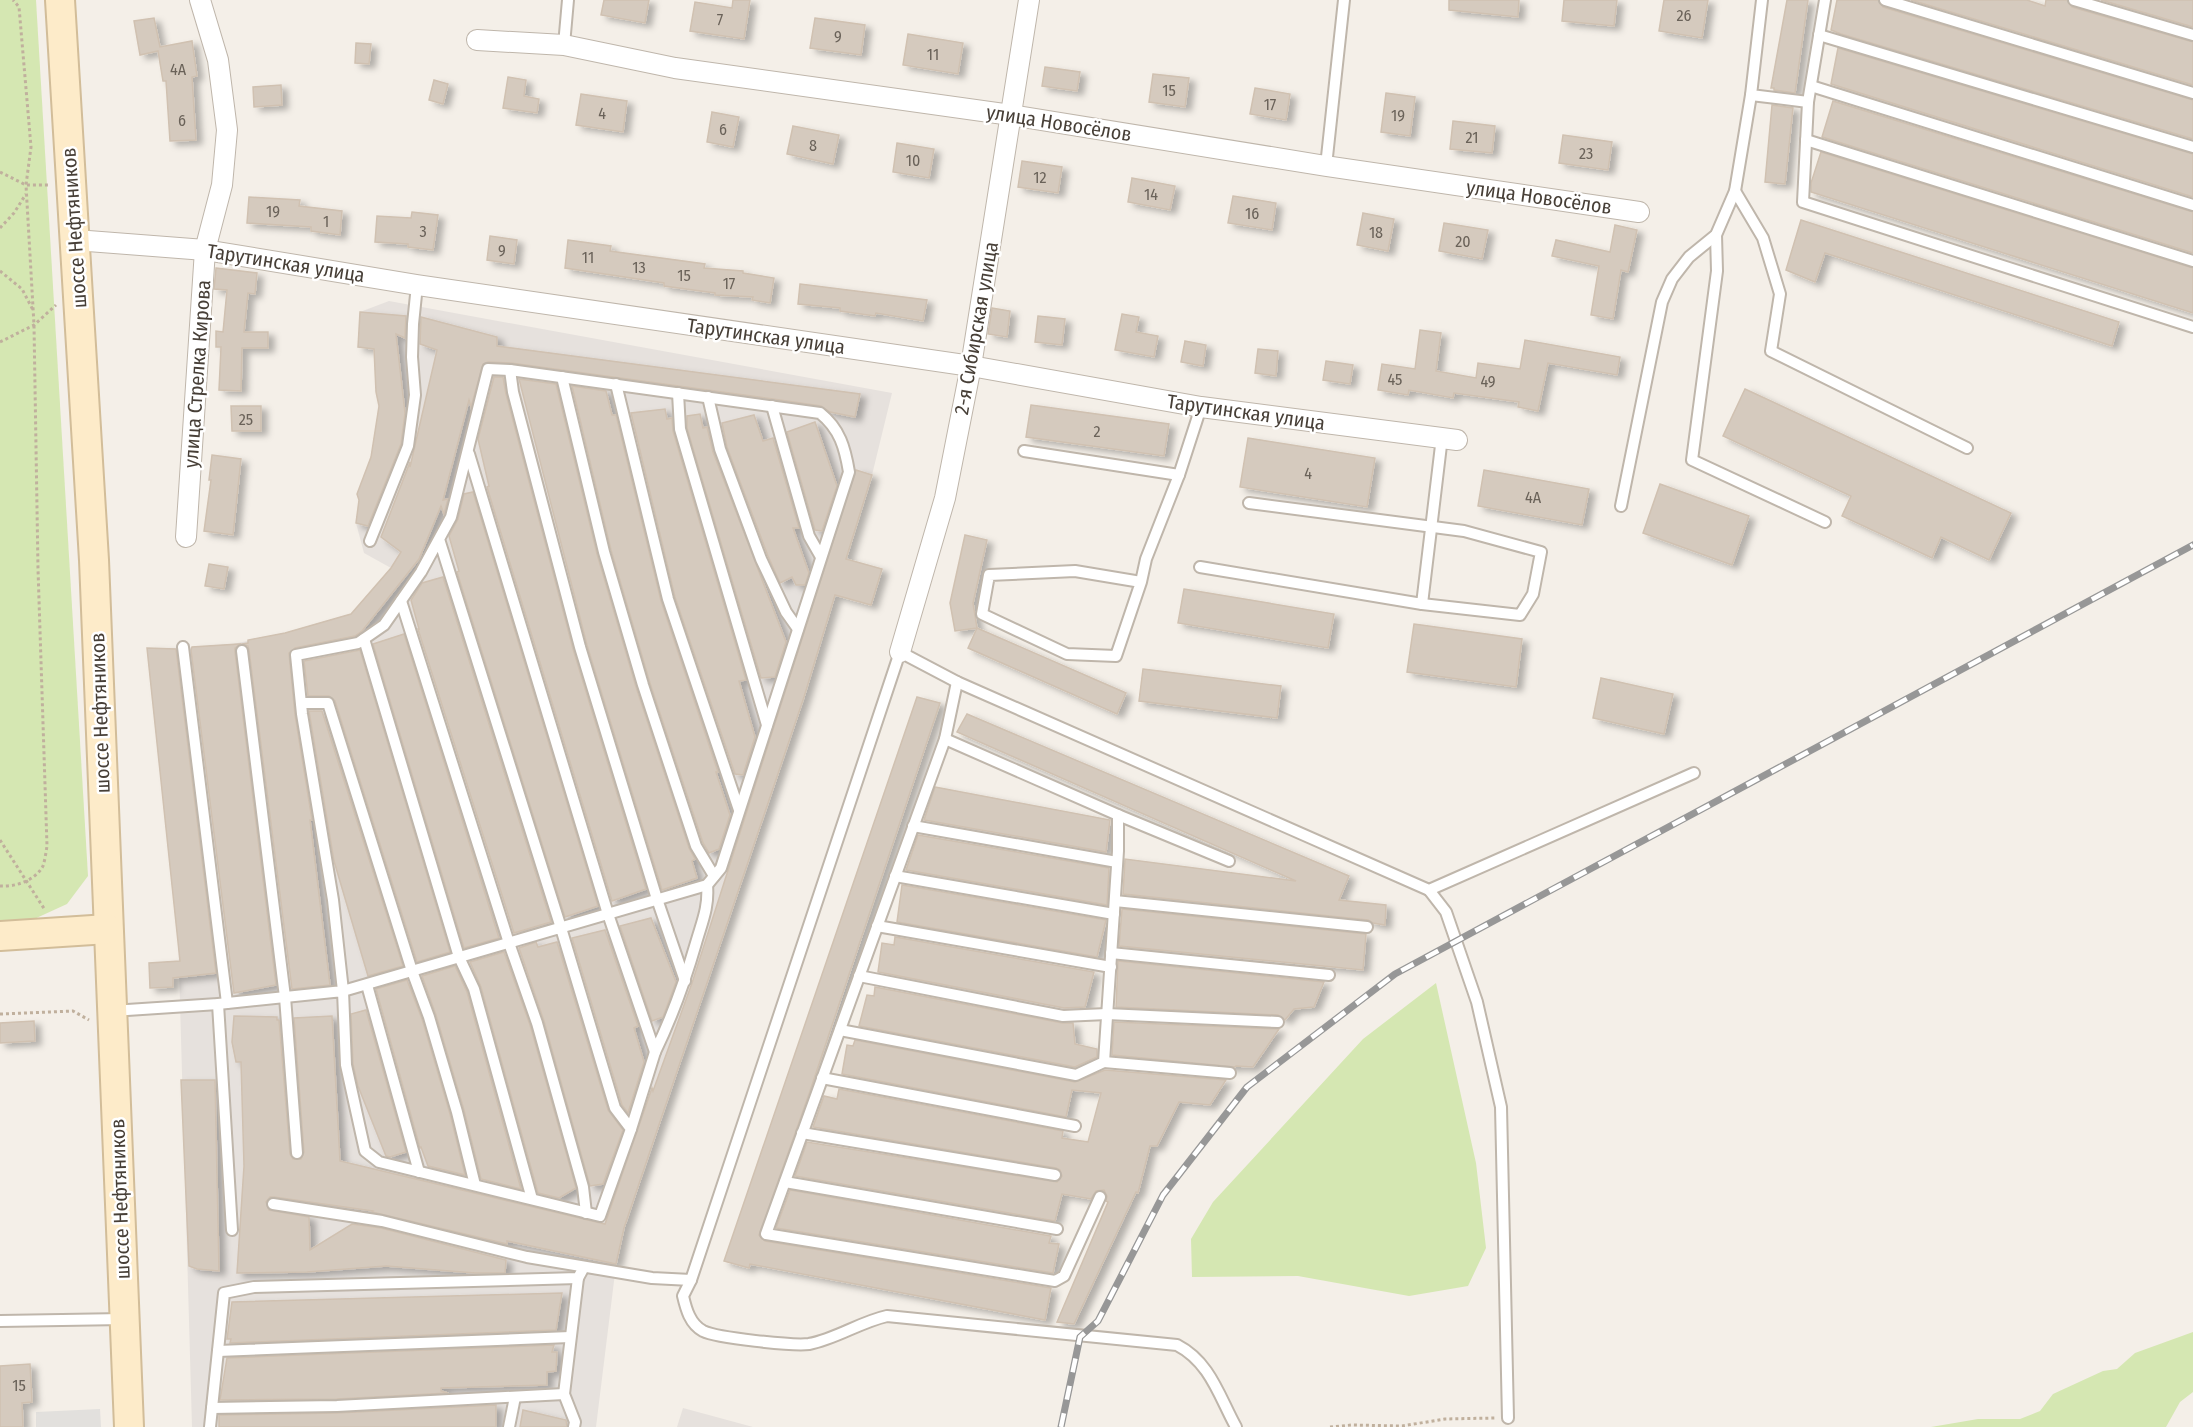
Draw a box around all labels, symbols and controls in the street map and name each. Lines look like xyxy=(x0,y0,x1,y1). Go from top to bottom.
house number: 26 xyxy=(1677,6,1692,25)
house number: 7 xyxy=(717,10,724,29)
house number: 9 xyxy=(834,27,842,46)
house number: 11 xyxy=(927,45,939,64)
house number: 4А xyxy=(170,60,187,79)
house number: 15 xyxy=(1162,81,1176,100)
house number: 17 xyxy=(1264,95,1277,114)
street label: улица Новосёлов xyxy=(985,100,1133,146)
house number: 4 xyxy=(598,104,606,123)
house number: 19 xyxy=(1391,106,1405,125)
house number: 6 xyxy=(178,111,186,130)
house number: 6 xyxy=(719,120,727,139)
house number: 21 xyxy=(1466,128,1478,147)
house number: 8 xyxy=(809,136,817,155)
house number: 23 xyxy=(1579,144,1593,163)
street label: шоссе Нефтяников xyxy=(56,147,92,309)
house number: 10 xyxy=(906,151,920,170)
house number: 12 xyxy=(1033,168,1047,187)
street label: улица Новосёлов xyxy=(1465,175,1613,219)
house number: 14 xyxy=(1144,185,1158,204)
house number: 19 xyxy=(266,202,280,221)
house number: 16 xyxy=(1245,204,1259,223)
house number: 1 xyxy=(323,212,329,231)
house number: 3 xyxy=(419,222,427,241)
house number: 18 xyxy=(1369,223,1383,242)
house number: 20 xyxy=(1455,232,1471,251)
street label: Тарутинская улица xyxy=(205,239,367,287)
street label: 2-я Сибирская улица xyxy=(949,240,1003,416)
house number: 9 xyxy=(498,241,506,260)
house number: 11 xyxy=(582,248,594,267)
house number: 13 xyxy=(632,258,646,277)
house number: 15 xyxy=(677,266,691,285)
house number: 17 xyxy=(723,274,736,293)
street label: улица Стрелка Кирова xyxy=(178,279,216,469)
street label: Тарутинская улица xyxy=(685,313,847,359)
house number: 45 xyxy=(1388,370,1402,389)
house number: 49 xyxy=(1480,372,1496,391)
street label: Тарутинская улица xyxy=(1165,389,1327,435)
house number: 25 xyxy=(239,410,253,429)
house number: 2 xyxy=(1093,422,1101,441)
house number: 4 xyxy=(1304,464,1312,483)
house number: 4А xyxy=(1525,488,1542,507)
street label: шоссе Нефтяников xyxy=(85,632,115,794)
street label: шоссе Нефтяников xyxy=(105,1118,135,1280)
house number: 15 xyxy=(12,1376,26,1395)

